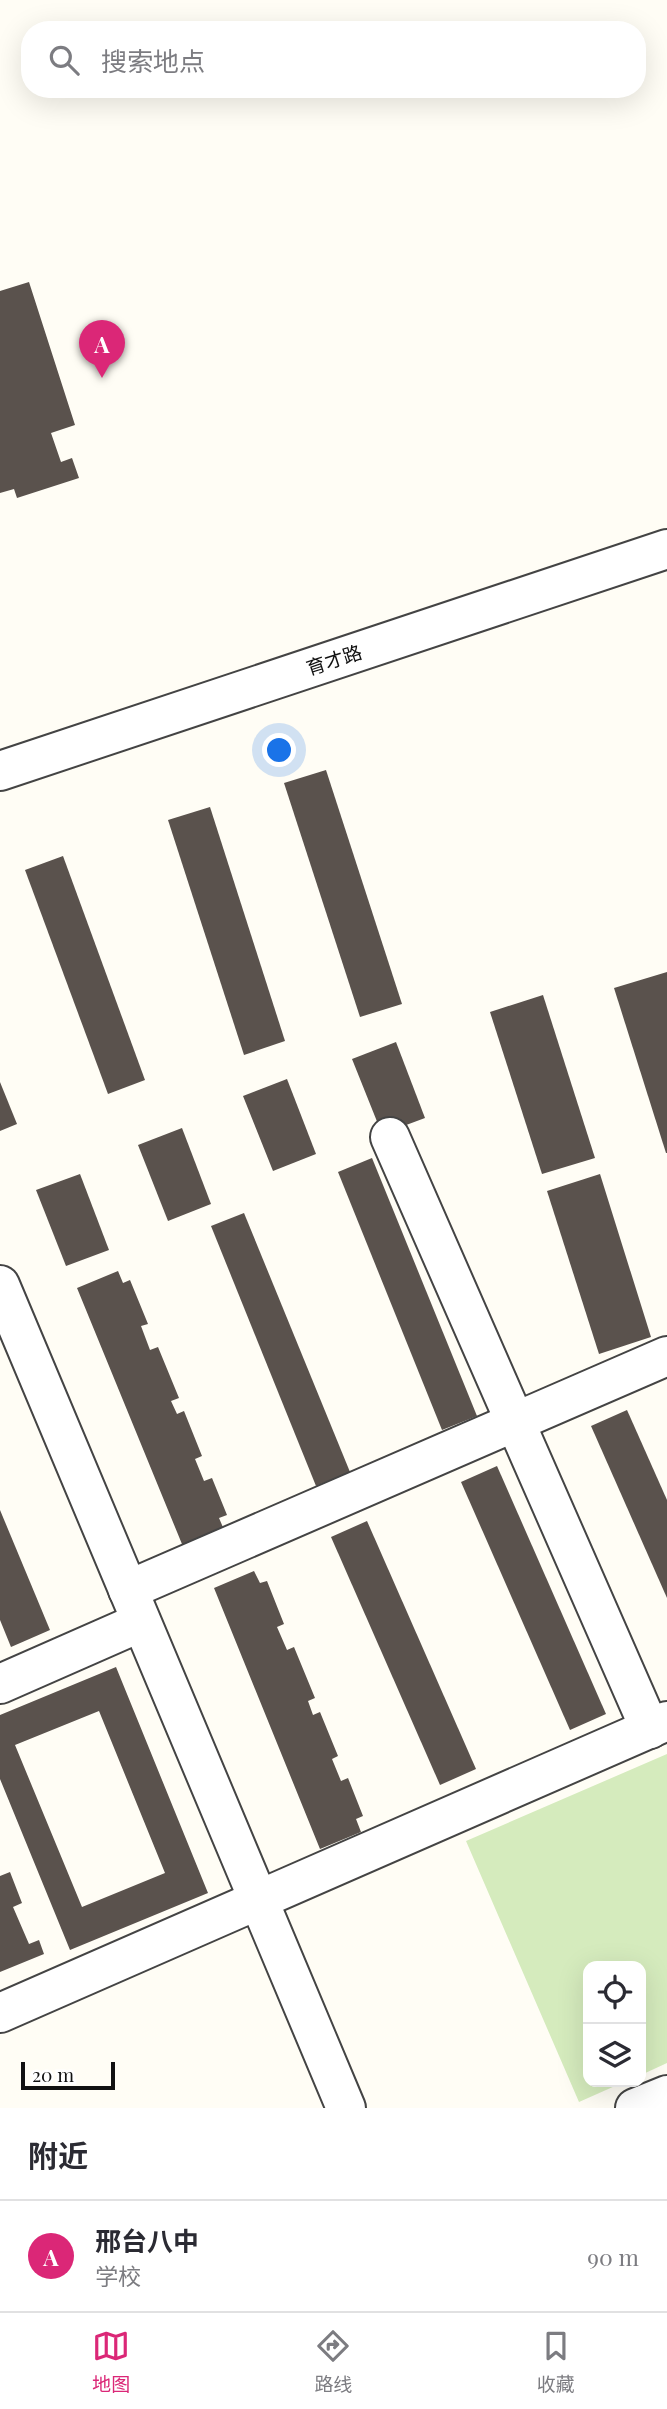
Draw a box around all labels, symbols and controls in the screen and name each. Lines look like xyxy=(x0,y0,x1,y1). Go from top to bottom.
search box xyxy=(21,21,646,98)
icon: search xyxy=(45,41,83,79)
text: 搜索地点 xyxy=(101,43,205,78)
pin: A xyxy=(79,320,125,378)
street label: 育才路 xyxy=(303,638,365,680)
your location xyxy=(262,733,296,767)
map controls xyxy=(583,1961,646,2087)
button: locate xyxy=(583,1961,646,2024)
button: layers xyxy=(583,2024,646,2087)
scale bar xyxy=(21,2059,116,2091)
text: 20 m xyxy=(32,2061,74,2087)
text: 附近 xyxy=(28,2135,88,2175)
text: 邢台八中 xyxy=(95,2223,199,2258)
text: A xyxy=(43,2241,59,2272)
text: 90 m xyxy=(587,2241,639,2272)
text: 学校 xyxy=(95,2260,141,2291)
tab: 地图 xyxy=(92,2327,130,2396)
tab: 路线 xyxy=(314,2327,353,2396)
tab: 收藏 xyxy=(537,2327,575,2396)

